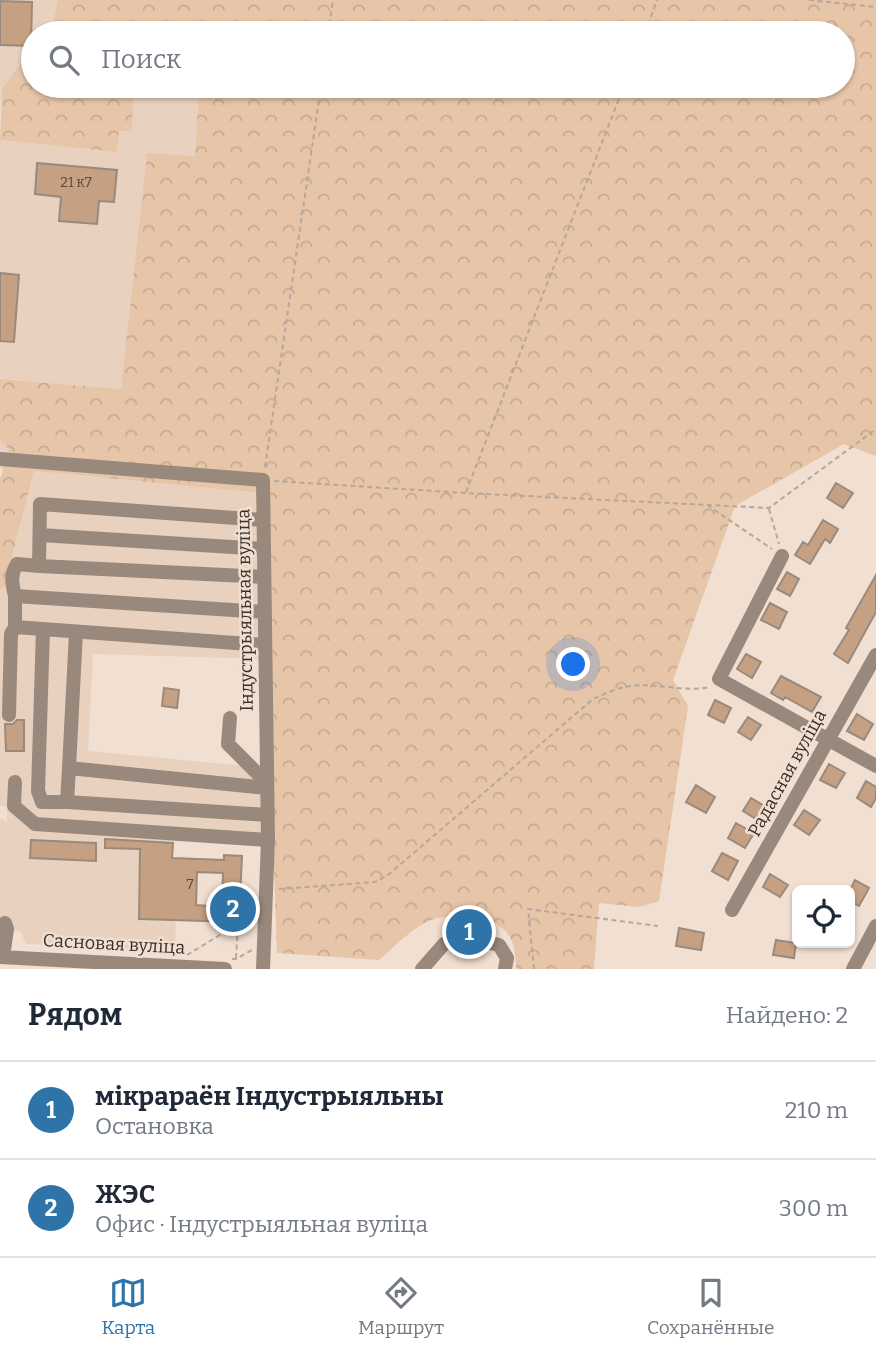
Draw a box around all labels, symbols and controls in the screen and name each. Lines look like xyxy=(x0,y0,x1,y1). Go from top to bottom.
search box xyxy=(21,21,855,98)
icon: search xyxy=(45,41,83,79)
text: Поиск xyxy=(101,44,181,75)
house number: 21 к7 xyxy=(60,174,92,191)
street label: Індустрыяльная вуліца xyxy=(232,508,258,712)
your location xyxy=(556,647,590,681)
street label: Радасная вуліца xyxy=(743,706,831,840)
house number: 7 xyxy=(186,876,194,893)
pin: 2 xyxy=(210,883,256,935)
map controls xyxy=(792,885,855,948)
button: locate xyxy=(792,885,855,948)
pin: 1 xyxy=(446,906,492,958)
street label: Сасновая вуліца xyxy=(42,929,186,959)
text: Рядом xyxy=(28,997,122,1033)
text: Найдено: 2 xyxy=(726,1001,848,1029)
text: мікрараён Індустрыяльны xyxy=(95,1081,444,1112)
text: 1 xyxy=(46,1096,56,1124)
text: 210 m xyxy=(785,1096,848,1124)
text: Остановка xyxy=(95,1112,214,1140)
text: ЖЭС xyxy=(95,1179,155,1210)
text: 2 xyxy=(45,1194,57,1222)
text: 300 m xyxy=(779,1194,848,1222)
text: Офис · Індустрыяльная вуліца xyxy=(95,1210,428,1238)
tab: Карта xyxy=(101,1274,155,1339)
tab: Маршрут xyxy=(358,1274,444,1339)
tab: Сохранённые xyxy=(647,1274,775,1339)

